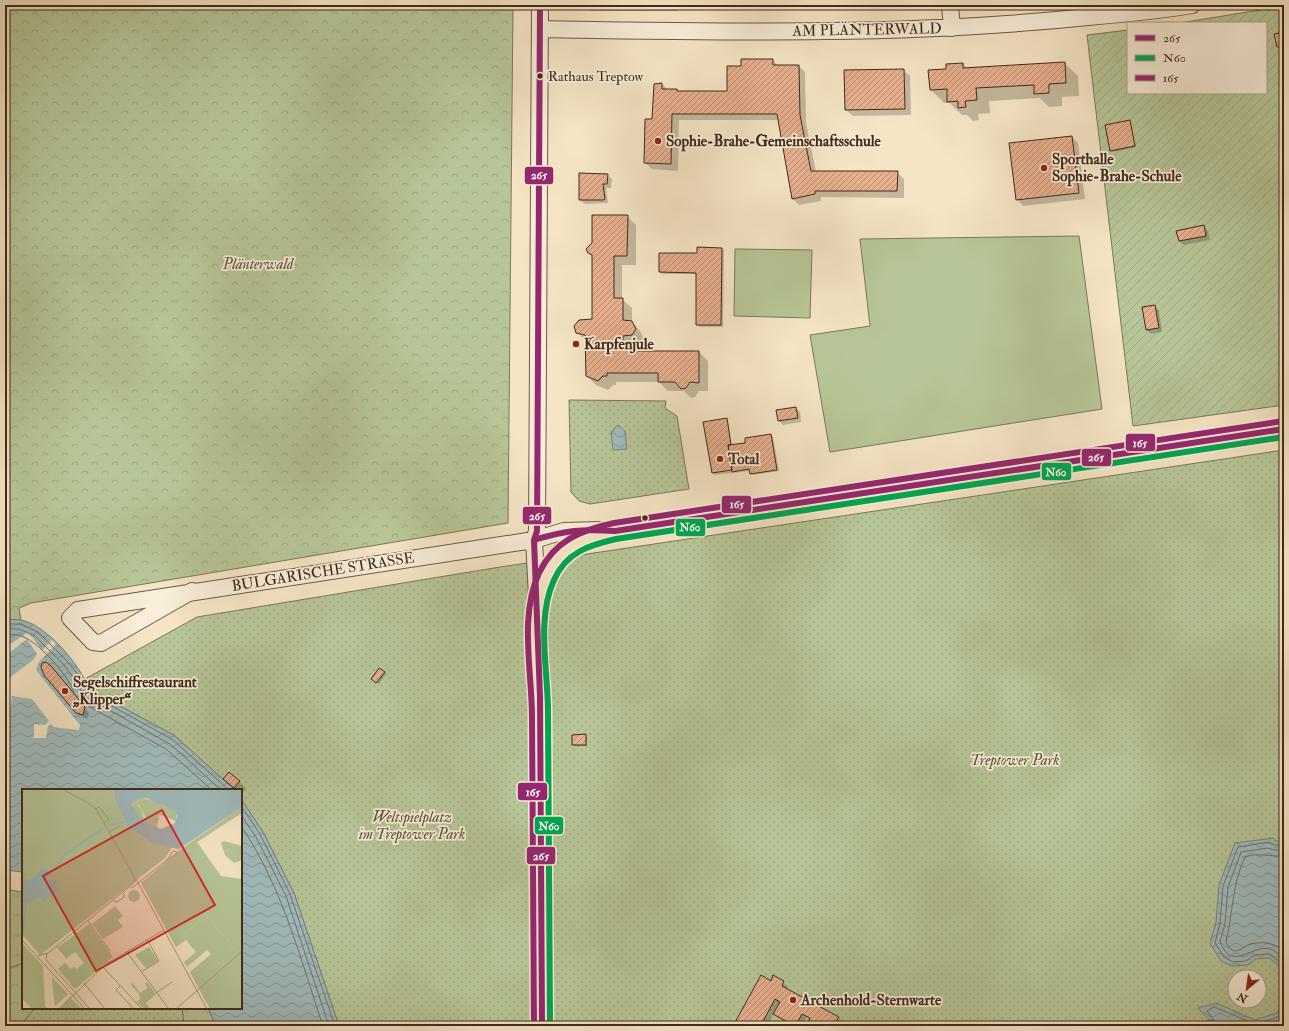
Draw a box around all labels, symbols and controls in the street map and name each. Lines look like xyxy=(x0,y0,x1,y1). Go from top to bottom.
street label: AM PLÄNTERWALD xyxy=(791,18,942,41)
legend xyxy=(1127,22,1267,94)
text: 265 xyxy=(1163,31,1181,46)
text: N60 xyxy=(1163,51,1186,66)
place label: Rathaus Treptow xyxy=(548,68,644,86)
marker: Rathaus Treptow xyxy=(535,71,545,81)
text: 165 xyxy=(1163,71,1179,86)
place label: Sophie-Brahe-Gemeinschaftsschule xyxy=(666,132,881,152)
marker: Sophie-Brahe-Gemeinschaftsschule xyxy=(653,136,663,146)
place label: Sporthalle Sophie-Brahe-Schule xyxy=(1052,150,1182,187)
marker: Sporthalle Sophie-Brahe-Schule xyxy=(1039,163,1049,173)
line badge: 265 xyxy=(524,166,554,185)
text: 265 xyxy=(531,169,547,182)
park label: Plänterwald xyxy=(222,255,295,274)
place label: Karpfenjule xyxy=(584,335,655,355)
marker: Karpfenjule xyxy=(571,339,581,349)
line badge: 165 xyxy=(1125,433,1156,452)
text: 165 xyxy=(1133,437,1147,450)
line badge: 265 xyxy=(1081,448,1112,467)
place label: Total xyxy=(727,450,759,469)
text: 265 xyxy=(1088,451,1104,464)
marker: Total xyxy=(715,454,725,464)
line badge: N60 xyxy=(1041,462,1072,481)
text: N60 xyxy=(1044,466,1067,479)
line badge: 165 xyxy=(721,495,752,514)
text: 165 xyxy=(730,498,744,511)
line badge: 265 xyxy=(522,506,552,525)
text: 265 xyxy=(529,510,545,523)
unlabelled marker xyxy=(640,513,650,523)
line badge: N60 xyxy=(675,518,706,537)
text: N60 xyxy=(678,521,701,534)
street label: BULGARISCHE STRASSE xyxy=(230,548,416,596)
place label: Segelschiffrestaurant „Klipper“ xyxy=(72,673,197,710)
marker: Segelschiffrestaurant „Klipper“ xyxy=(60,686,70,696)
park label: Treptower Park xyxy=(970,751,1060,770)
line badge: 165 xyxy=(517,782,548,801)
text: 165 xyxy=(526,786,540,799)
inset map xyxy=(22,789,242,1009)
park label: Weltspielplatz im Treptower Park xyxy=(359,808,465,844)
line badge: N60 xyxy=(534,816,564,835)
text: N60 xyxy=(537,820,560,833)
line badge: 265 xyxy=(526,846,556,865)
text: 265 xyxy=(533,850,549,863)
north arrow xyxy=(1227,969,1267,1009)
text: N xyxy=(1234,989,1251,1006)
place label: Archenhold-Sternwarte xyxy=(800,991,942,1010)
marker: Archenhold-Sternwarte xyxy=(788,995,798,1005)

